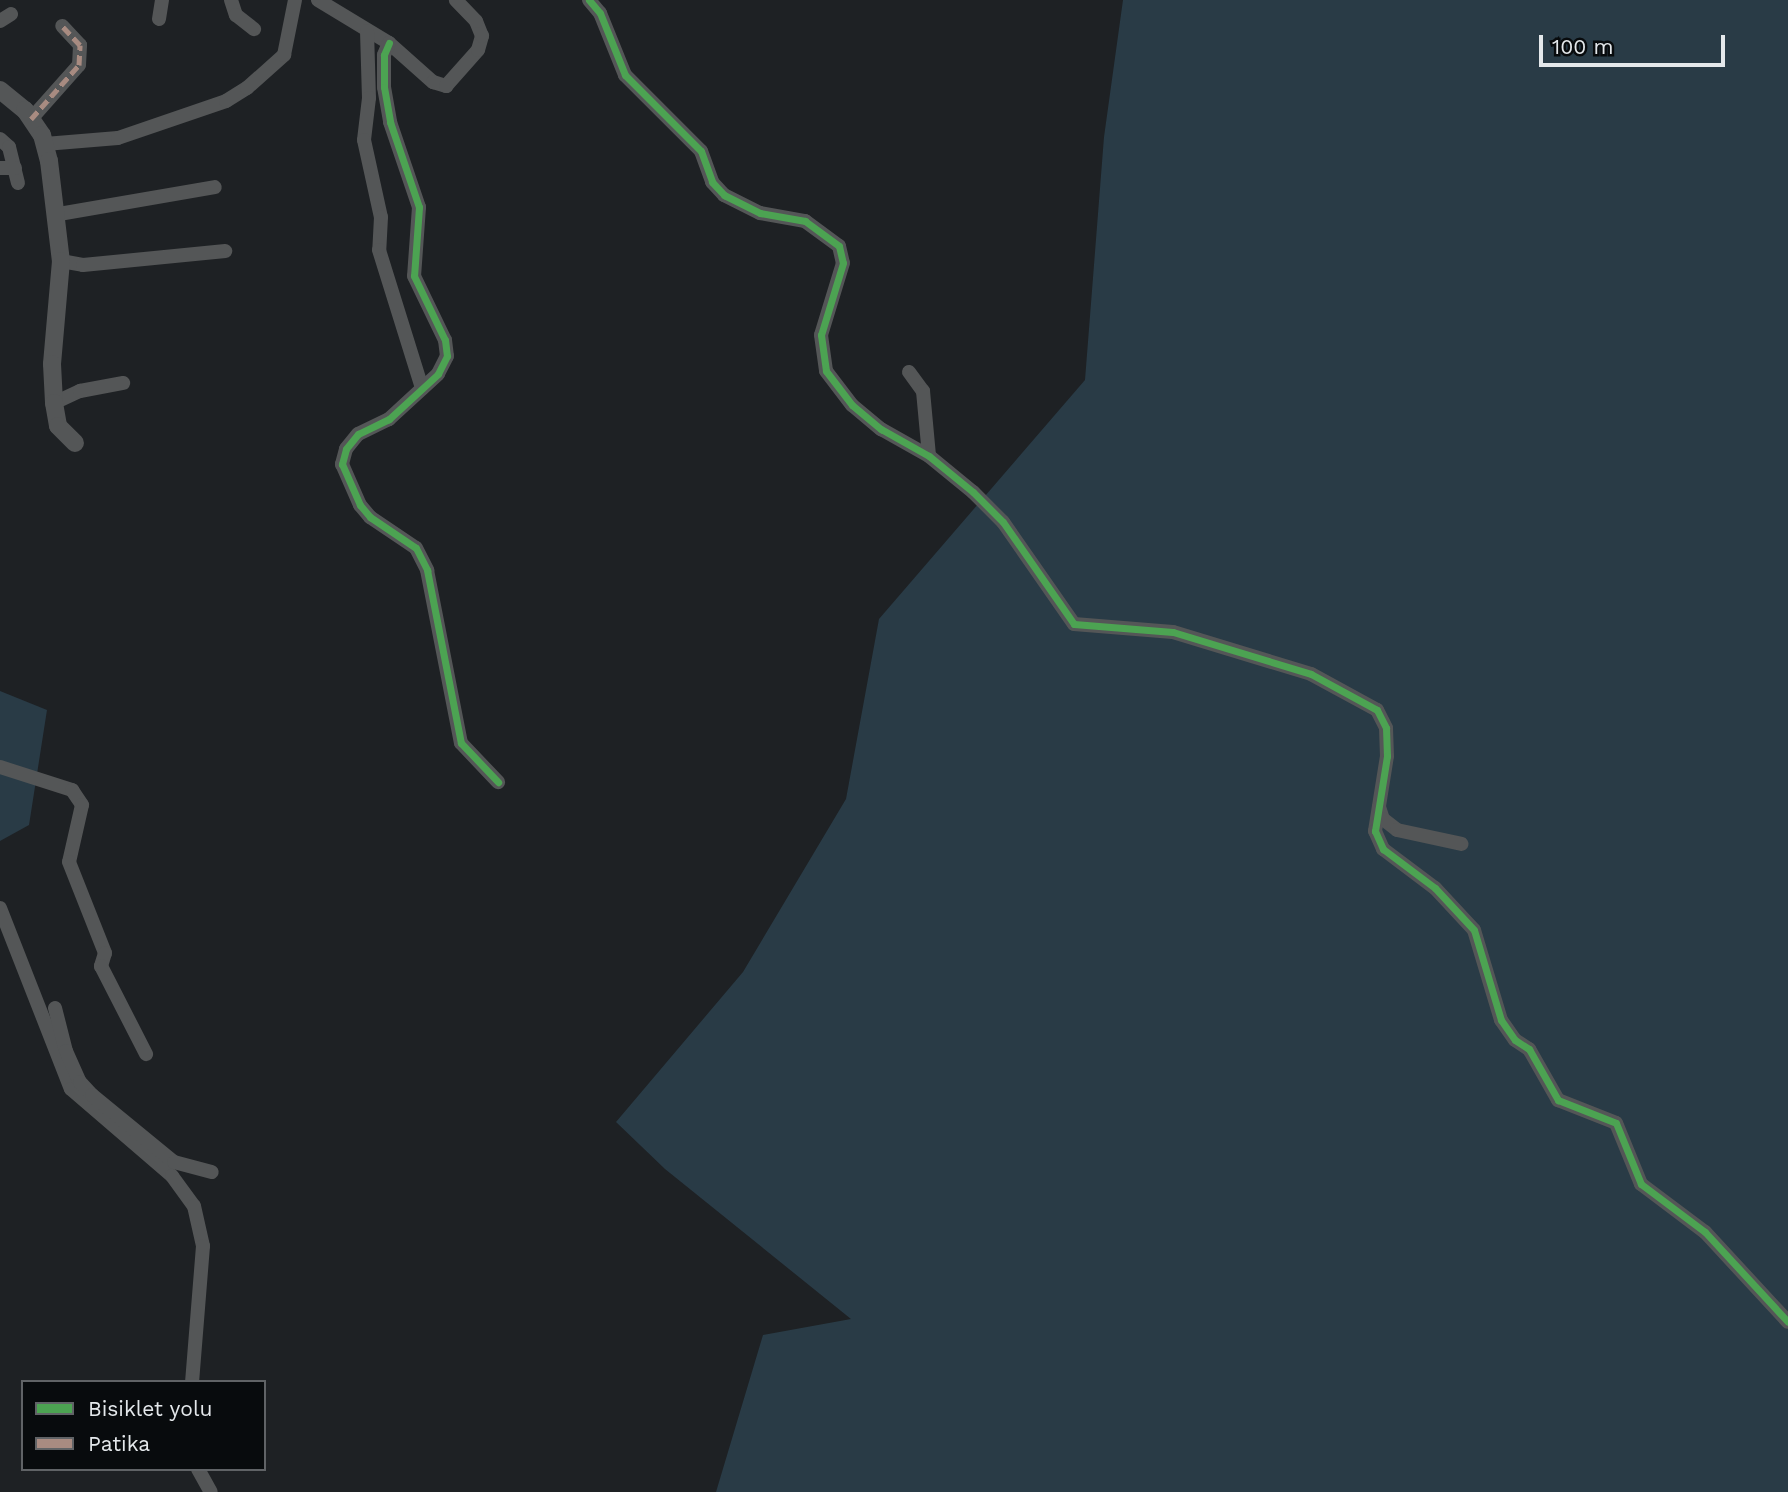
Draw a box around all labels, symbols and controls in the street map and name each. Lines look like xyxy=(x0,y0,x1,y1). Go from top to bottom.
scale bar xyxy=(1543,21,1728,65)
text: 100 m xyxy=(1552,34,1614,59)
legend xyxy=(21,1380,266,1471)
text: Bisiklet yolu xyxy=(88,1396,212,1421)
text: Patika xyxy=(88,1431,150,1456)

